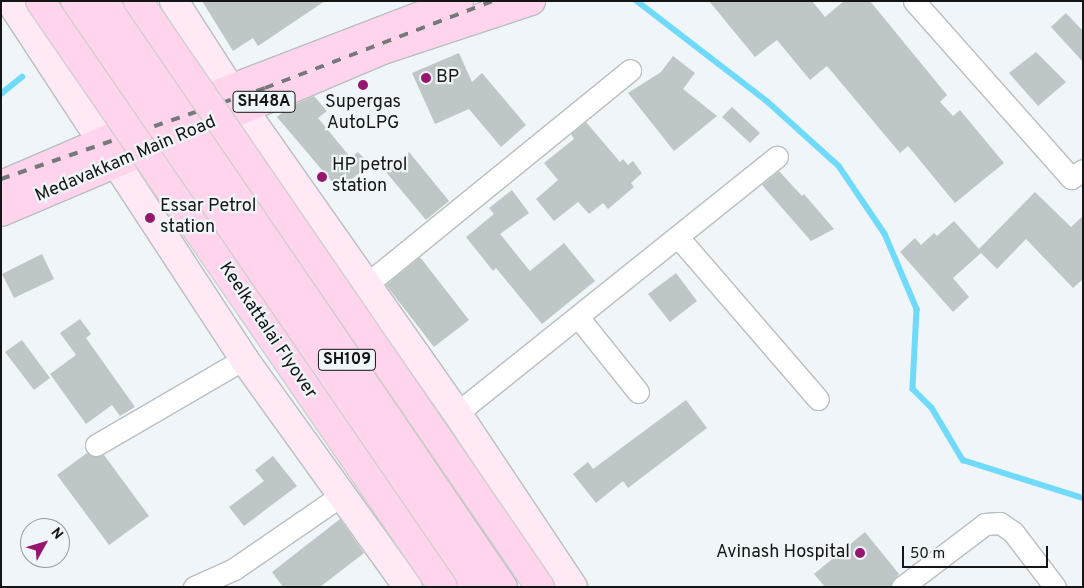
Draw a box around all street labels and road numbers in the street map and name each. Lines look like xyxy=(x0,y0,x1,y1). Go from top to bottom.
road number: SH48A xyxy=(232,88,296,115)
street label: Medavakkam Main Road xyxy=(32,112,220,208)
street label: Keelkattalai Flyover xyxy=(213,259,321,403)
road number: SH109 xyxy=(317,346,377,374)

